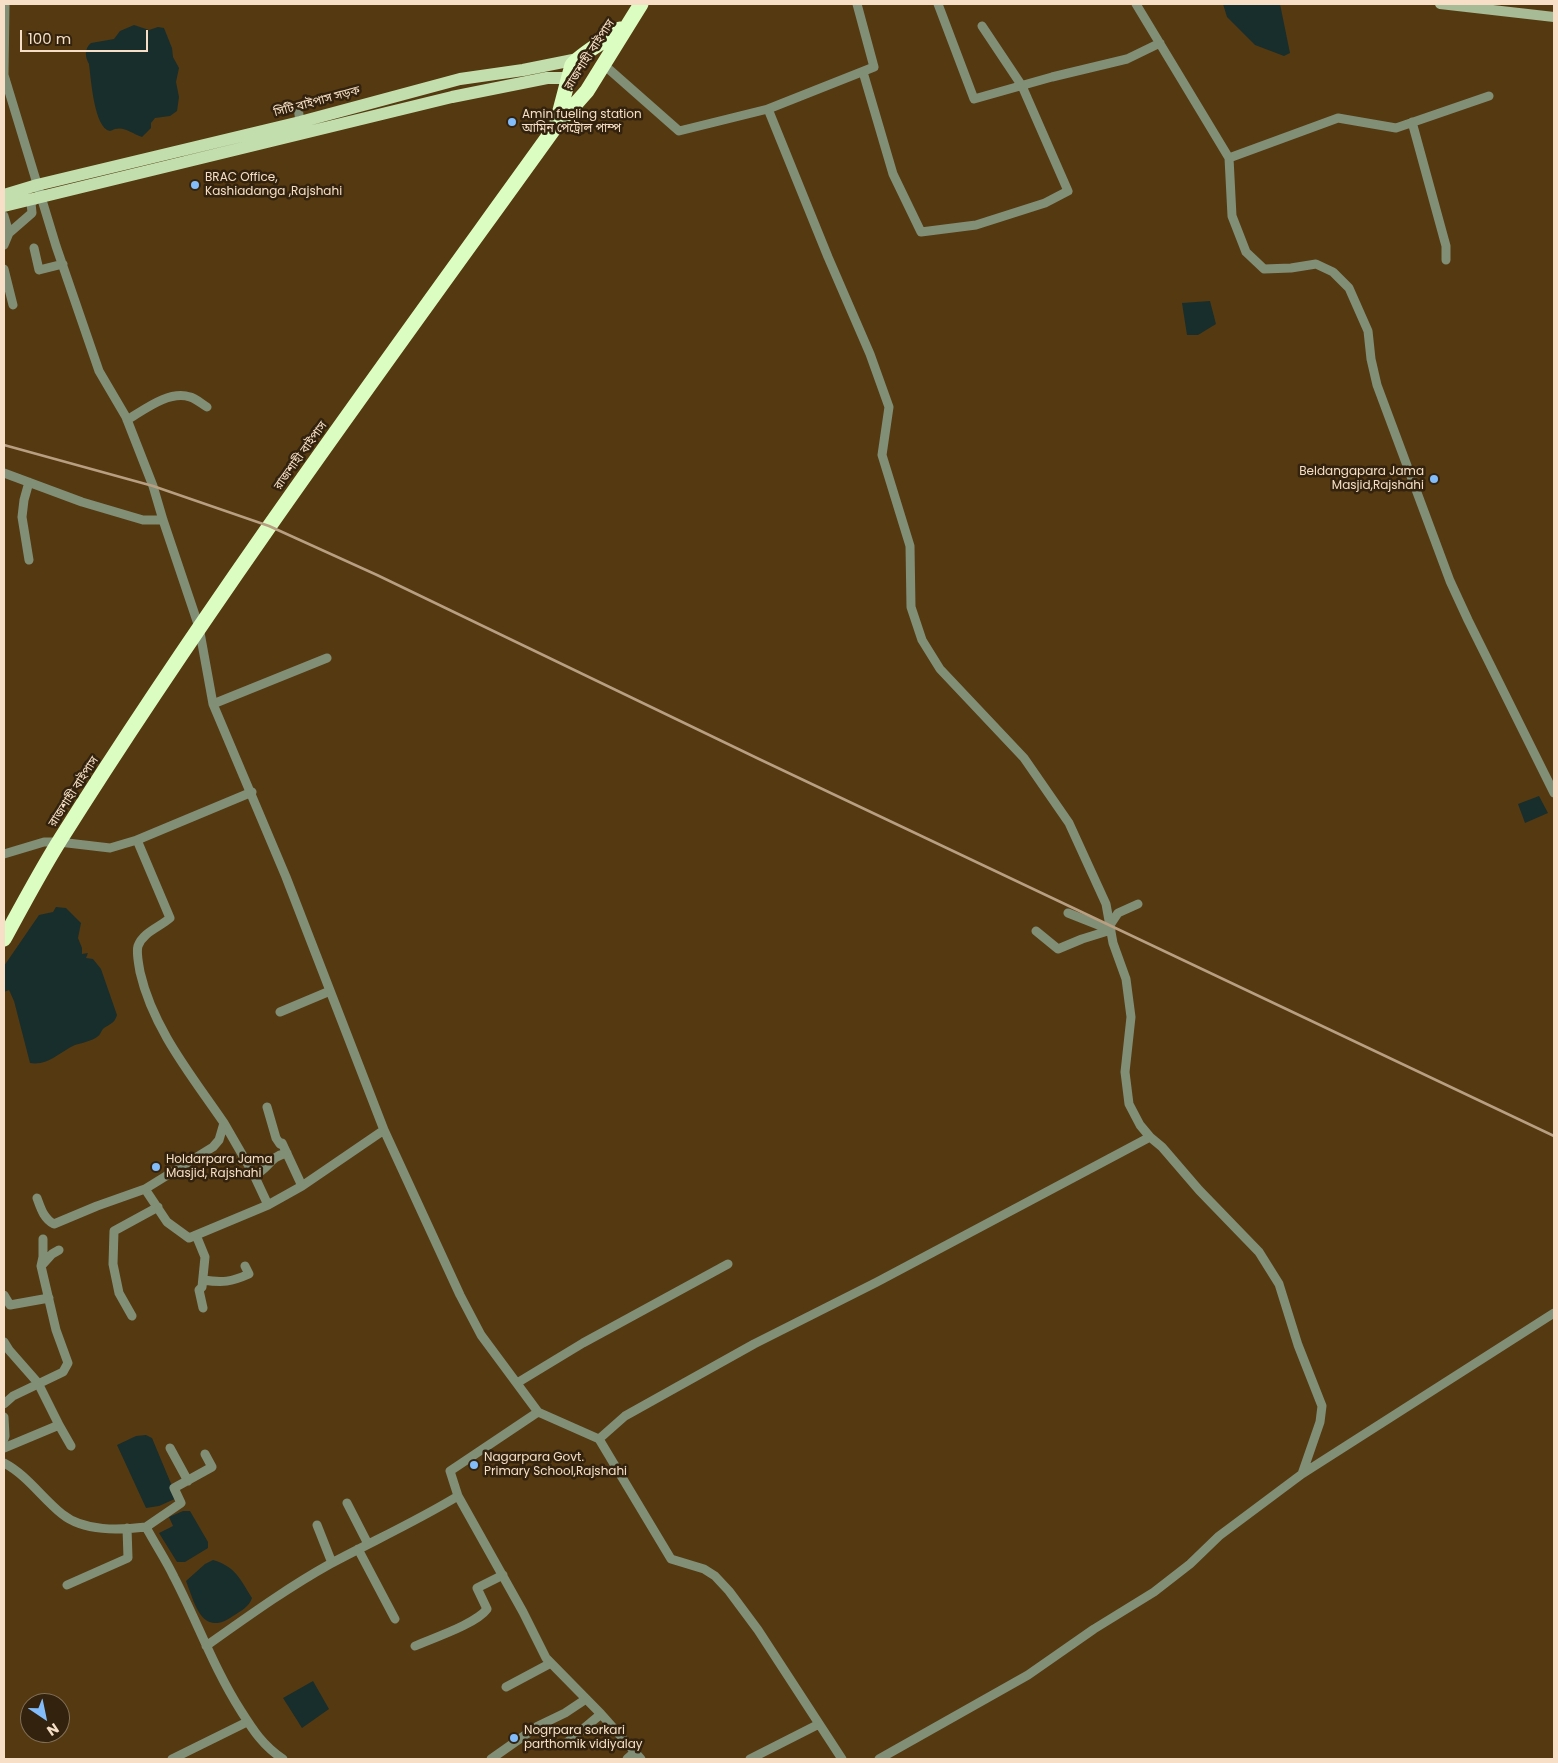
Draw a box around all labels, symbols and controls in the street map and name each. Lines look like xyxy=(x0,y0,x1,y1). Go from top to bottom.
street label: রাজশাহী বাইপাস xyxy=(562,17,618,93)
scale bar xyxy=(22,20,150,52)
text: 100 m xyxy=(28,28,71,49)
street label: সিটি বাইপাস সড়ক xyxy=(272,84,362,120)
place label: Amin fueling station আমিন পেট্রোল পাম্প xyxy=(522,108,642,136)
marker: Amin fueling station আমিন পেট্রোল পাম্প xyxy=(506,116,518,128)
place label: BRAC Office, Kashiadanga ,Rajshahi xyxy=(205,171,342,199)
marker: BRAC Office, Kashiadanga ,Rajshahi xyxy=(189,179,201,191)
street label: রাজশাহী বাইপাস xyxy=(271,419,331,493)
place label: Beldangapara Jama Masjid,Rajshahi xyxy=(1299,465,1424,493)
marker: Beldangapara Jama Masjid,Rajshahi xyxy=(1428,473,1440,485)
street label: রাজশাহী বাইপাস xyxy=(46,754,102,830)
place label: Holdarpara Jama Masjid, Rajshahi xyxy=(166,1153,273,1181)
marker: Holdarpara Jama Masjid, Rajshahi xyxy=(150,1161,162,1173)
place label: Nagarpara Govt. Primary School,Rajshahi xyxy=(484,1451,627,1479)
marker: Nagarpara Govt. Primary School,Rajshahi xyxy=(468,1459,480,1471)
north arrow xyxy=(20,1693,70,1743)
text: N xyxy=(43,1718,63,1741)
place label: Nogrpara sorkari parthomik vidiyalay xyxy=(524,1724,643,1752)
marker: Nogrpara sorkari parthomik vidiyalay xyxy=(508,1732,520,1744)

